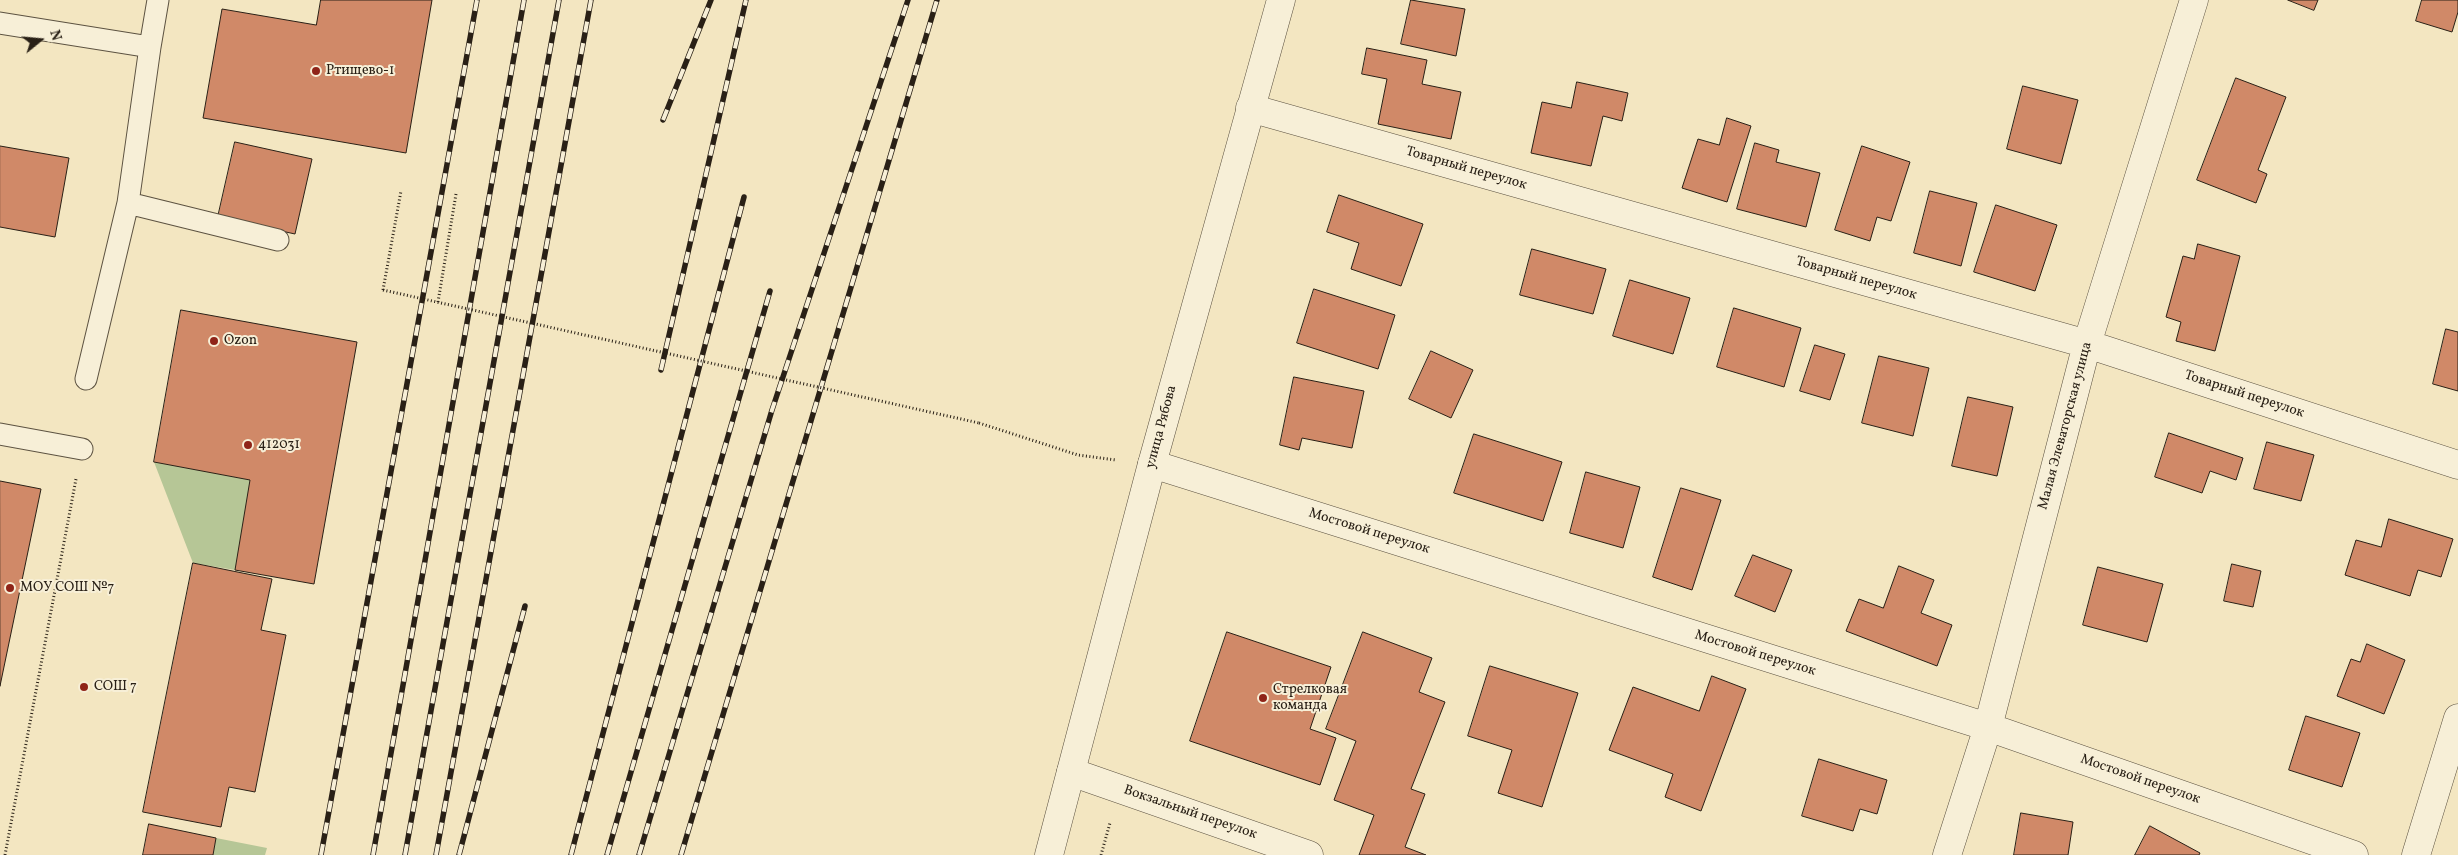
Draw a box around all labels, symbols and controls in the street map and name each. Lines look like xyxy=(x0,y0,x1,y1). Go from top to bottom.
north arrow xyxy=(15,15,65,65)
text: N xyxy=(44,28,65,43)
place label: Ртищево-1 xyxy=(326,63,394,79)
marker: Ртищево-1 xyxy=(310,65,322,77)
street label: Товарный переулок xyxy=(1404,144,1528,194)
street label: Товарный переулок xyxy=(1794,254,1918,304)
place label: Ozon xyxy=(224,333,257,349)
marker: Ozon xyxy=(208,335,220,347)
street label: Малая Элеваторская улица xyxy=(2035,340,2097,512)
street label: Товарный переулок xyxy=(2182,368,2306,422)
street label: улица Рябова xyxy=(1143,384,1181,470)
place label: 412031 xyxy=(258,437,300,453)
marker: 412031 xyxy=(242,439,254,451)
street label: Мостовой переулок xyxy=(1306,506,1432,558)
place label: МОУ СОШ №7 xyxy=(20,580,114,596)
marker: МОУ СОШ №7 xyxy=(4,582,16,594)
street label: Мостовой переулок xyxy=(1692,628,1818,680)
place label: СОШ 7 xyxy=(94,679,137,695)
marker: СОШ 7 xyxy=(78,681,90,693)
place label: Стрелковая команда xyxy=(1273,682,1347,714)
marker: Стрелковая команда xyxy=(1257,692,1269,704)
street label: Мостовой переулок xyxy=(2078,752,2202,808)
street label: Вокзальный переулок xyxy=(1121,782,1259,844)

